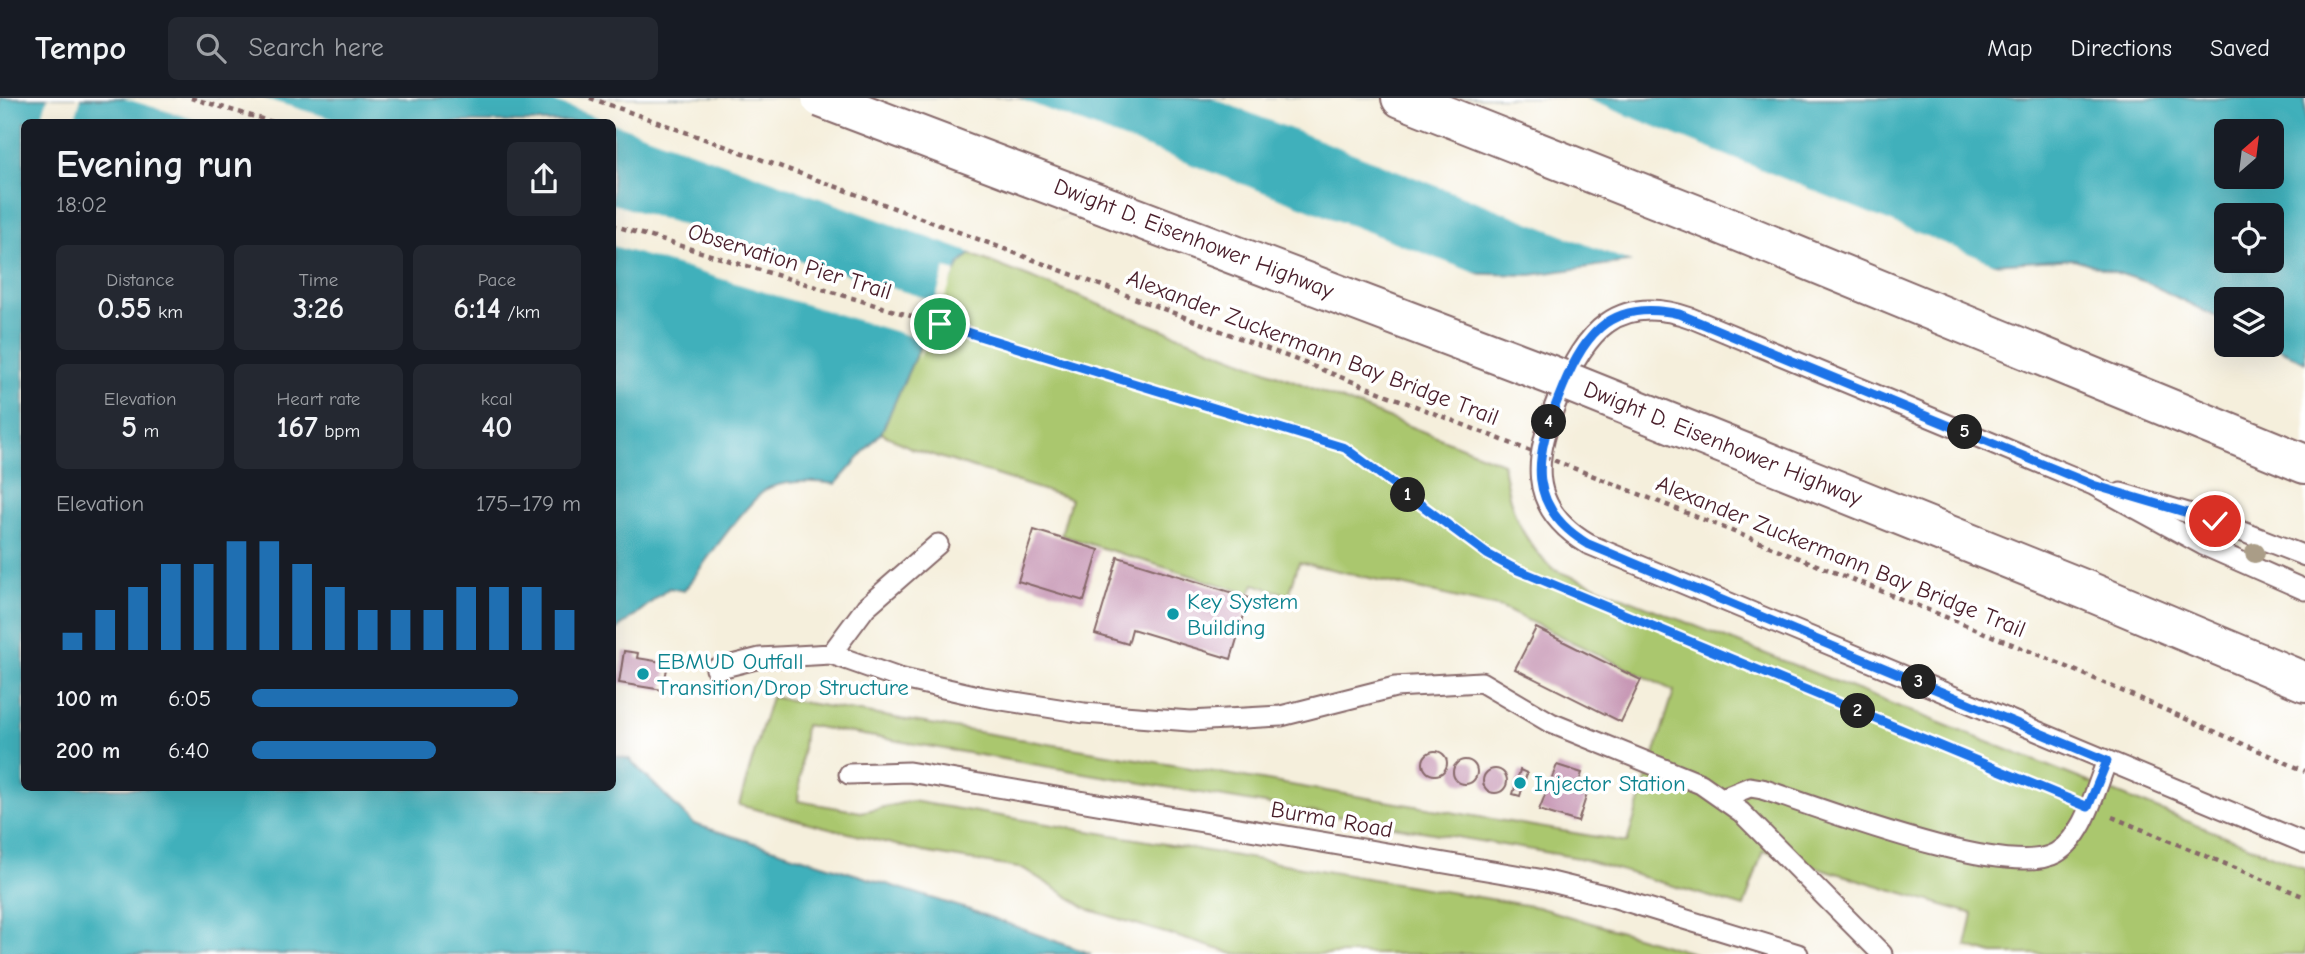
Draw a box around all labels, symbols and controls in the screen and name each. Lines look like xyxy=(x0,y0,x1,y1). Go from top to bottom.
search box xyxy=(168,17,658,80)
text: Tempo xyxy=(35,29,126,67)
icon: search xyxy=(192,29,230,67)
text: Search here xyxy=(248,33,384,63)
text: Map xyxy=(1987,34,2033,62)
text: Directions xyxy=(2071,34,2172,62)
text: Saved xyxy=(2210,34,2270,62)
north arrow xyxy=(2214,119,2284,189)
map controls xyxy=(2214,119,2284,357)
button: share xyxy=(507,142,581,216)
text: Evening run xyxy=(56,143,253,187)
street label: Dwight D. Eisenhower Highway xyxy=(1050,173,1338,305)
text: 18:02 xyxy=(56,191,107,218)
button: locate xyxy=(2214,203,2284,273)
street label: Observation Pier Trail xyxy=(685,218,895,305)
street label: Alexander Zuckermann Bay Bridge Trail xyxy=(1123,264,1503,431)
text: Distance xyxy=(106,269,174,291)
text: Time xyxy=(299,269,338,291)
text: Pace xyxy=(478,269,516,291)
button: layers xyxy=(2214,287,2284,357)
text: 0.55 xyxy=(97,291,152,326)
text: 3:26 xyxy=(293,291,344,326)
text: 6:14 xyxy=(453,291,501,326)
pin xyxy=(910,294,970,354)
text: km xyxy=(152,301,183,323)
text: /km xyxy=(501,301,540,323)
icon: arrive xyxy=(921,305,959,343)
street label: Dwight D. Eisenhower Highway xyxy=(1580,375,1867,512)
text: Elevation xyxy=(104,388,177,410)
text: Heart rate xyxy=(277,388,360,410)
text: kcal xyxy=(481,388,513,410)
pin: 4 xyxy=(1532,404,1566,440)
text: 5 xyxy=(121,410,137,445)
text: 167 xyxy=(277,410,318,445)
text: 40 xyxy=(481,410,512,445)
text: 4 xyxy=(1544,410,1553,432)
pin: 5 xyxy=(1948,414,1982,450)
text: m xyxy=(137,420,159,442)
text: bpm xyxy=(318,420,360,442)
text: 5 xyxy=(1959,420,1970,442)
street label: Alexander Zuckermann Bay Bridge Trail xyxy=(1652,470,2029,643)
pin: 1 xyxy=(1390,478,1426,512)
text: 1 xyxy=(1404,483,1411,505)
text: Elevation xyxy=(56,490,144,517)
text: 175–179 m xyxy=(476,490,581,517)
pin xyxy=(2185,491,2245,551)
icon: check xyxy=(2196,502,2234,540)
place label: Key System Building xyxy=(1187,588,1298,641)
marker: Key System Building xyxy=(1165,606,1181,622)
place label: EBMUD Outfall Transition/Drop Structure xyxy=(657,648,909,701)
pin: 3 xyxy=(1902,664,1937,700)
marker: EBMUD Outfall Transition/Drop Structure xyxy=(635,666,651,682)
text: 3 xyxy=(1914,670,1923,692)
text: 100 m xyxy=(56,685,118,712)
text: 6:05 xyxy=(168,685,211,712)
pin: 2 xyxy=(1840,694,1876,728)
text: 2 xyxy=(1853,699,1862,721)
text: 200 m xyxy=(56,737,120,764)
text: 6:40 xyxy=(168,737,210,764)
place label: Injector Station xyxy=(1534,770,1686,797)
marker: Injector Station xyxy=(1512,775,1528,791)
street label: Burma Road xyxy=(1269,795,1395,843)

